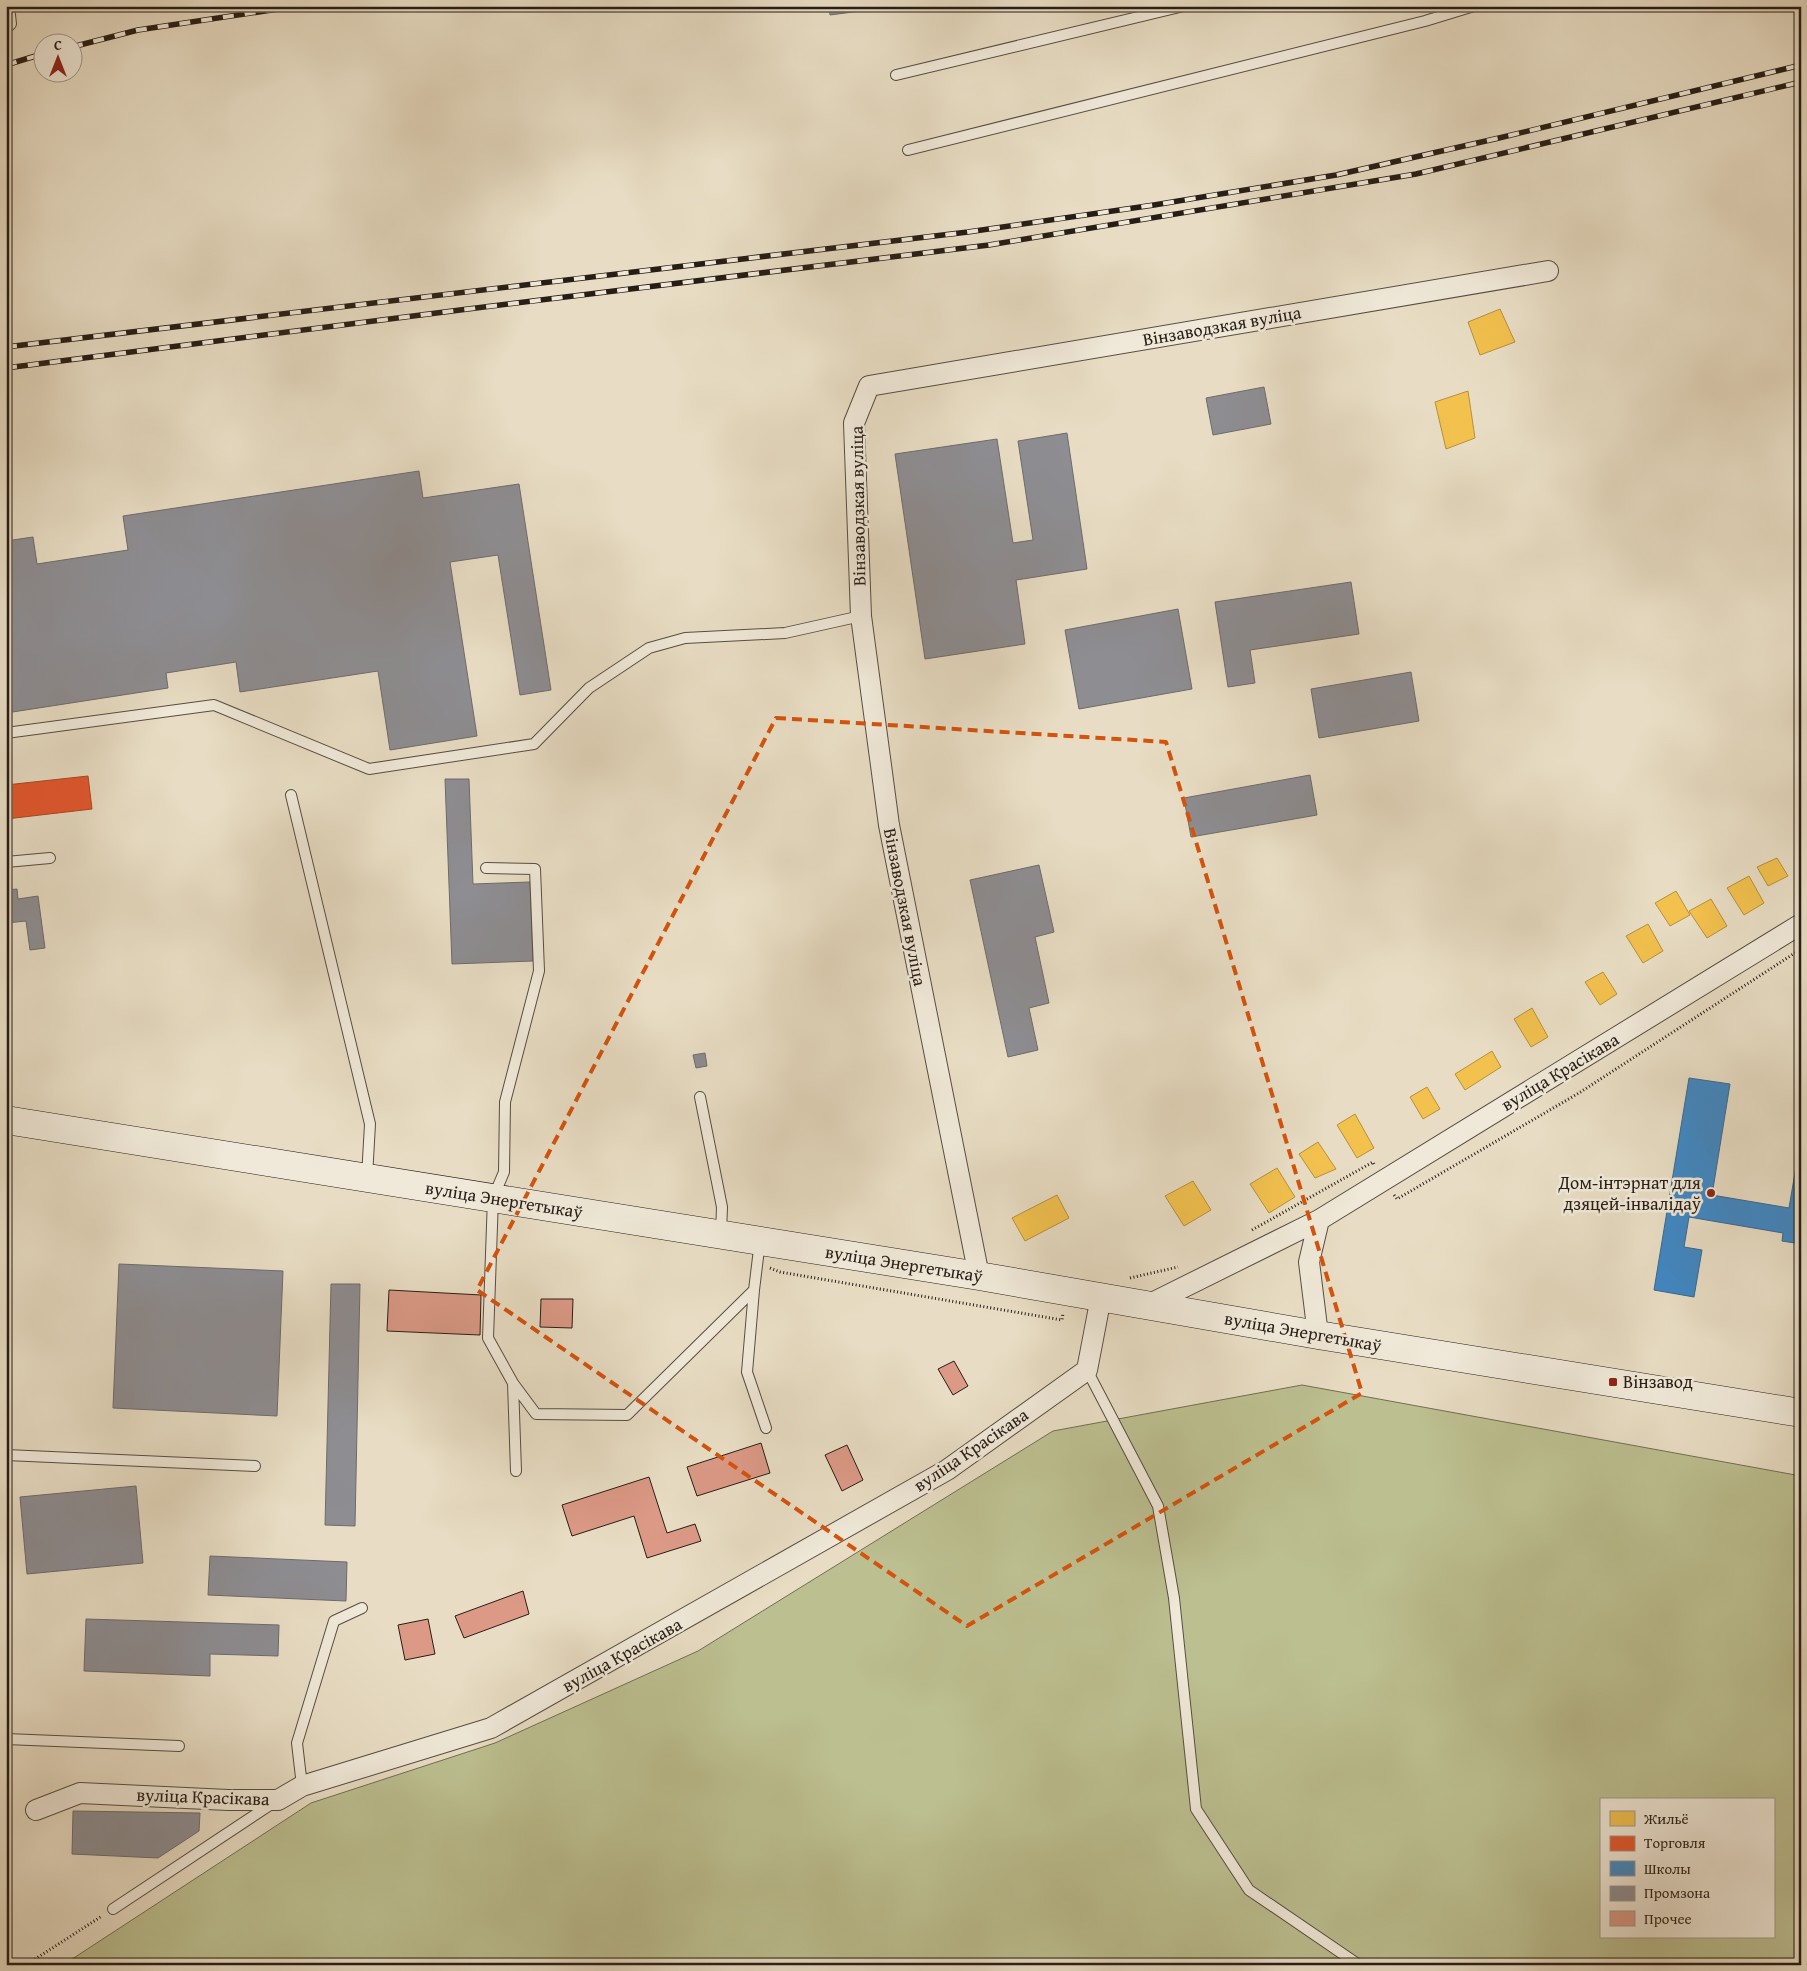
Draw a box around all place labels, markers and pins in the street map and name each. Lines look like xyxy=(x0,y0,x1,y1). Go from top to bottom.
place label: Дом-інтэрнат для дзяцей-інвалідаў xyxy=(1557,1169,1701,1217)
marker: Дом-інтэрнат для дзяцей-інвалідаў xyxy=(1705,1187,1717,1199)
place label: Вінзавод xyxy=(1623,1368,1693,1395)
marker: Вінзавод xyxy=(1607,1376,1619,1388)

